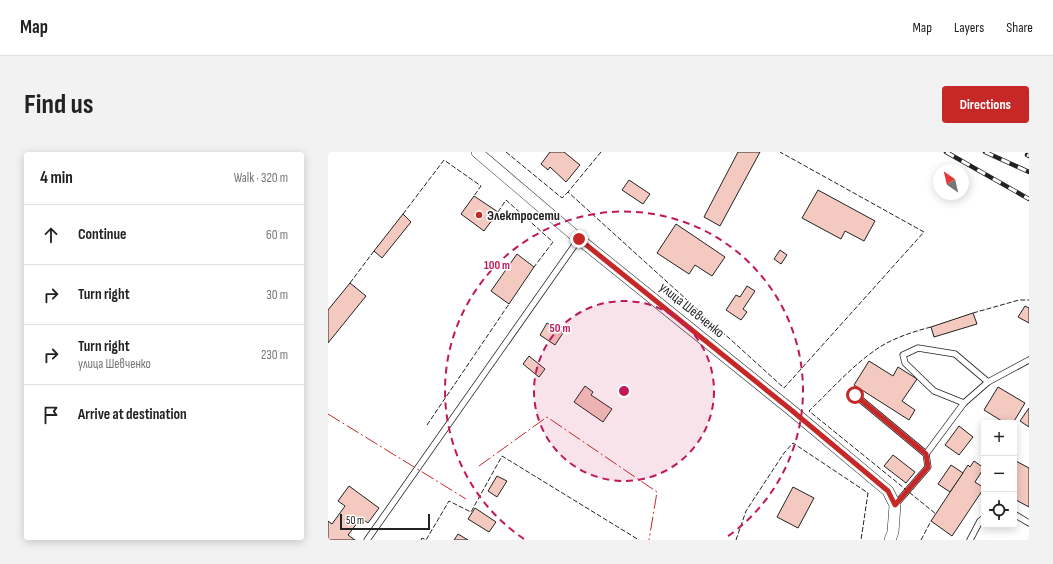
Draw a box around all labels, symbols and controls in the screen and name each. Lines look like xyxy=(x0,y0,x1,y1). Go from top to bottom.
text: Map xyxy=(20,16,48,39)
text: Map xyxy=(912,19,932,36)
text: Layers xyxy=(954,19,984,36)
text: Share xyxy=(1006,19,1033,36)
button: Directions xyxy=(942,86,1029,123)
text: Find us xyxy=(24,88,93,121)
north arrow xyxy=(933,164,969,200)
text: 4 min xyxy=(40,168,73,188)
text: Walk · 320 m xyxy=(234,170,288,186)
place label: Электросети xyxy=(487,207,560,224)
marker: Электросети xyxy=(474,210,484,220)
icon: ahead xyxy=(40,224,62,246)
text: Continue xyxy=(78,225,127,244)
text: 60 m xyxy=(266,227,288,243)
route end xyxy=(570,230,588,248)
text: 100 m xyxy=(484,258,510,273)
street label: улица Шевченко xyxy=(656,279,728,341)
icon: right xyxy=(40,284,62,306)
text: Turn right xyxy=(78,285,130,304)
text: 30 m xyxy=(266,287,288,303)
text: 50 m xyxy=(550,321,570,336)
text: Turn right xyxy=(78,337,130,356)
icon: right xyxy=(40,344,62,366)
text: 230 m xyxy=(261,347,288,363)
text: улица Шевченко xyxy=(78,356,151,372)
centre of rings xyxy=(617,384,631,398)
route start xyxy=(846,386,864,404)
icon: arrive xyxy=(40,404,62,426)
text: Arrive at destination xyxy=(78,405,187,424)
map controls xyxy=(981,420,1017,528)
button: + xyxy=(981,420,1017,456)
button: − xyxy=(981,456,1017,492)
button: locate xyxy=(981,492,1017,528)
scale bar xyxy=(340,512,430,531)
text: 50 m xyxy=(346,514,364,527)

